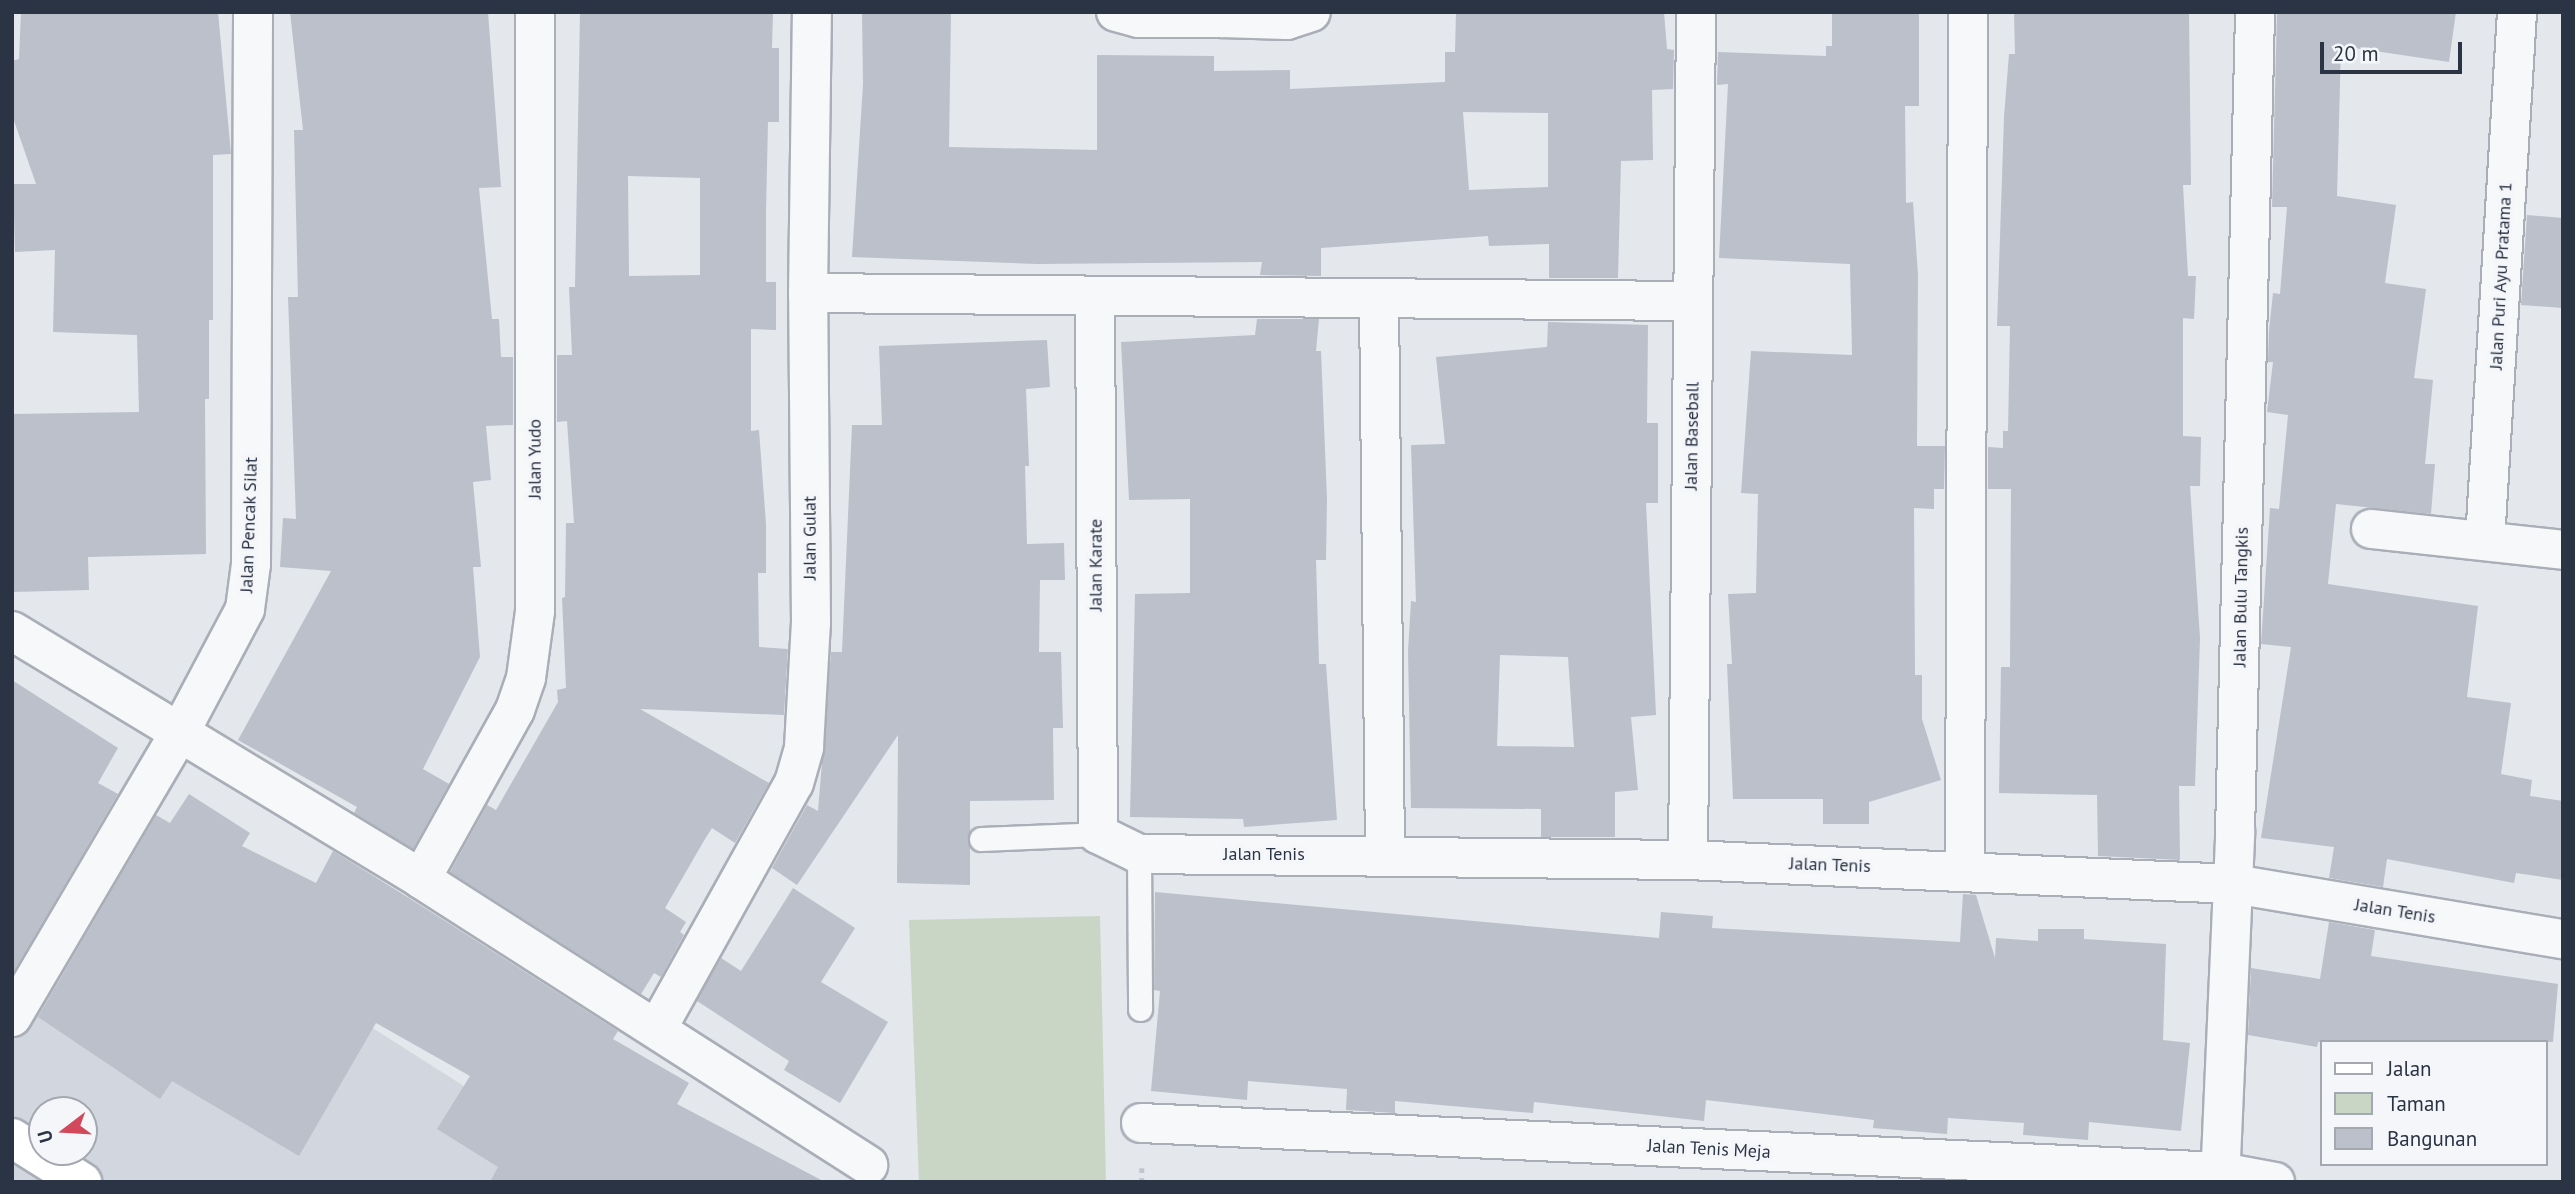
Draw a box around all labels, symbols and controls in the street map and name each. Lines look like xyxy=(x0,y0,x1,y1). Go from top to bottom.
scale bar xyxy=(2323,28,2465,72)
text: 20 m xyxy=(2333,40,2379,67)
street label: Jalan Puri Ayu Pratama 1 xyxy=(2485,181,2517,371)
street label: Jalan Baseball xyxy=(1680,382,1704,490)
street label: Jalan Yudo xyxy=(524,419,546,499)
street label: Jalan Pencak Silat xyxy=(236,456,262,594)
street label: Jalan Gulat xyxy=(799,496,821,580)
street label: Jalan Karate xyxy=(1085,519,1107,611)
street label: Jalan Bulu Tangkis xyxy=(2229,527,2253,667)
street label: Jalan Tenis xyxy=(1223,843,1305,865)
street label: Jalan Tenis xyxy=(1789,853,1871,877)
street label: Jalan Tenis xyxy=(2353,894,2437,928)
legend xyxy=(2320,1040,2547,1166)
text: Jalan xyxy=(2387,1055,2432,1082)
text: Taman xyxy=(2387,1090,2446,1117)
north arrow xyxy=(28,1096,98,1166)
text: Bangunan xyxy=(2387,1125,2477,1152)
text: U xyxy=(32,1127,58,1146)
street label: Jalan Tenis Meja xyxy=(1647,1135,1771,1163)

